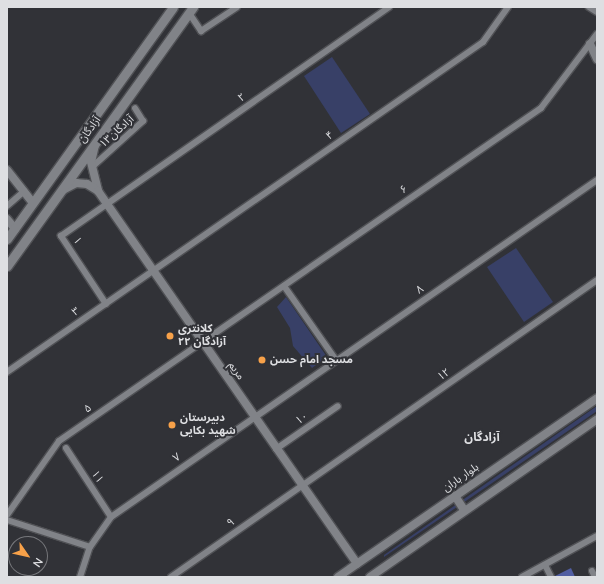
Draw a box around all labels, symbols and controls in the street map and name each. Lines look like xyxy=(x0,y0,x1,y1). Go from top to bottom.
street label: ۲ xyxy=(236,91,248,105)
street label: آزادگان۱۳ xyxy=(97,113,137,151)
street label: آزادگان xyxy=(76,114,104,146)
street label: ۴ xyxy=(324,129,336,143)
street label: ۶ xyxy=(398,183,410,197)
street label: ۱ xyxy=(70,235,84,247)
street label: ۸ xyxy=(414,283,426,297)
street label: ۳ xyxy=(70,305,82,319)
place label: کلانتری ۲۲ آزادگان xyxy=(178,323,226,349)
marker: کلانتری ۲۲ آزادگان xyxy=(165,331,175,341)
place label: مسجد امام حسن xyxy=(270,353,353,367)
marker: مسجد امام حسن xyxy=(257,355,267,365)
street label: مریم xyxy=(225,359,247,383)
street label: ۱۲ xyxy=(435,366,453,384)
street label: ۵ xyxy=(82,402,94,416)
street label: ۱۰ xyxy=(293,410,311,428)
place label: دبیرستان شهید بکایی xyxy=(180,412,236,438)
marker: دبیرستان شهید بکایی xyxy=(167,420,177,430)
district label: آزادگان xyxy=(464,431,500,445)
street label: ۷ xyxy=(171,451,183,465)
street label: بلوار باران xyxy=(440,461,482,495)
street label: ۱۱ xyxy=(88,468,106,486)
street label: ۹ xyxy=(225,516,237,530)
north arrow xyxy=(8,536,48,576)
text: N xyxy=(29,555,46,570)

